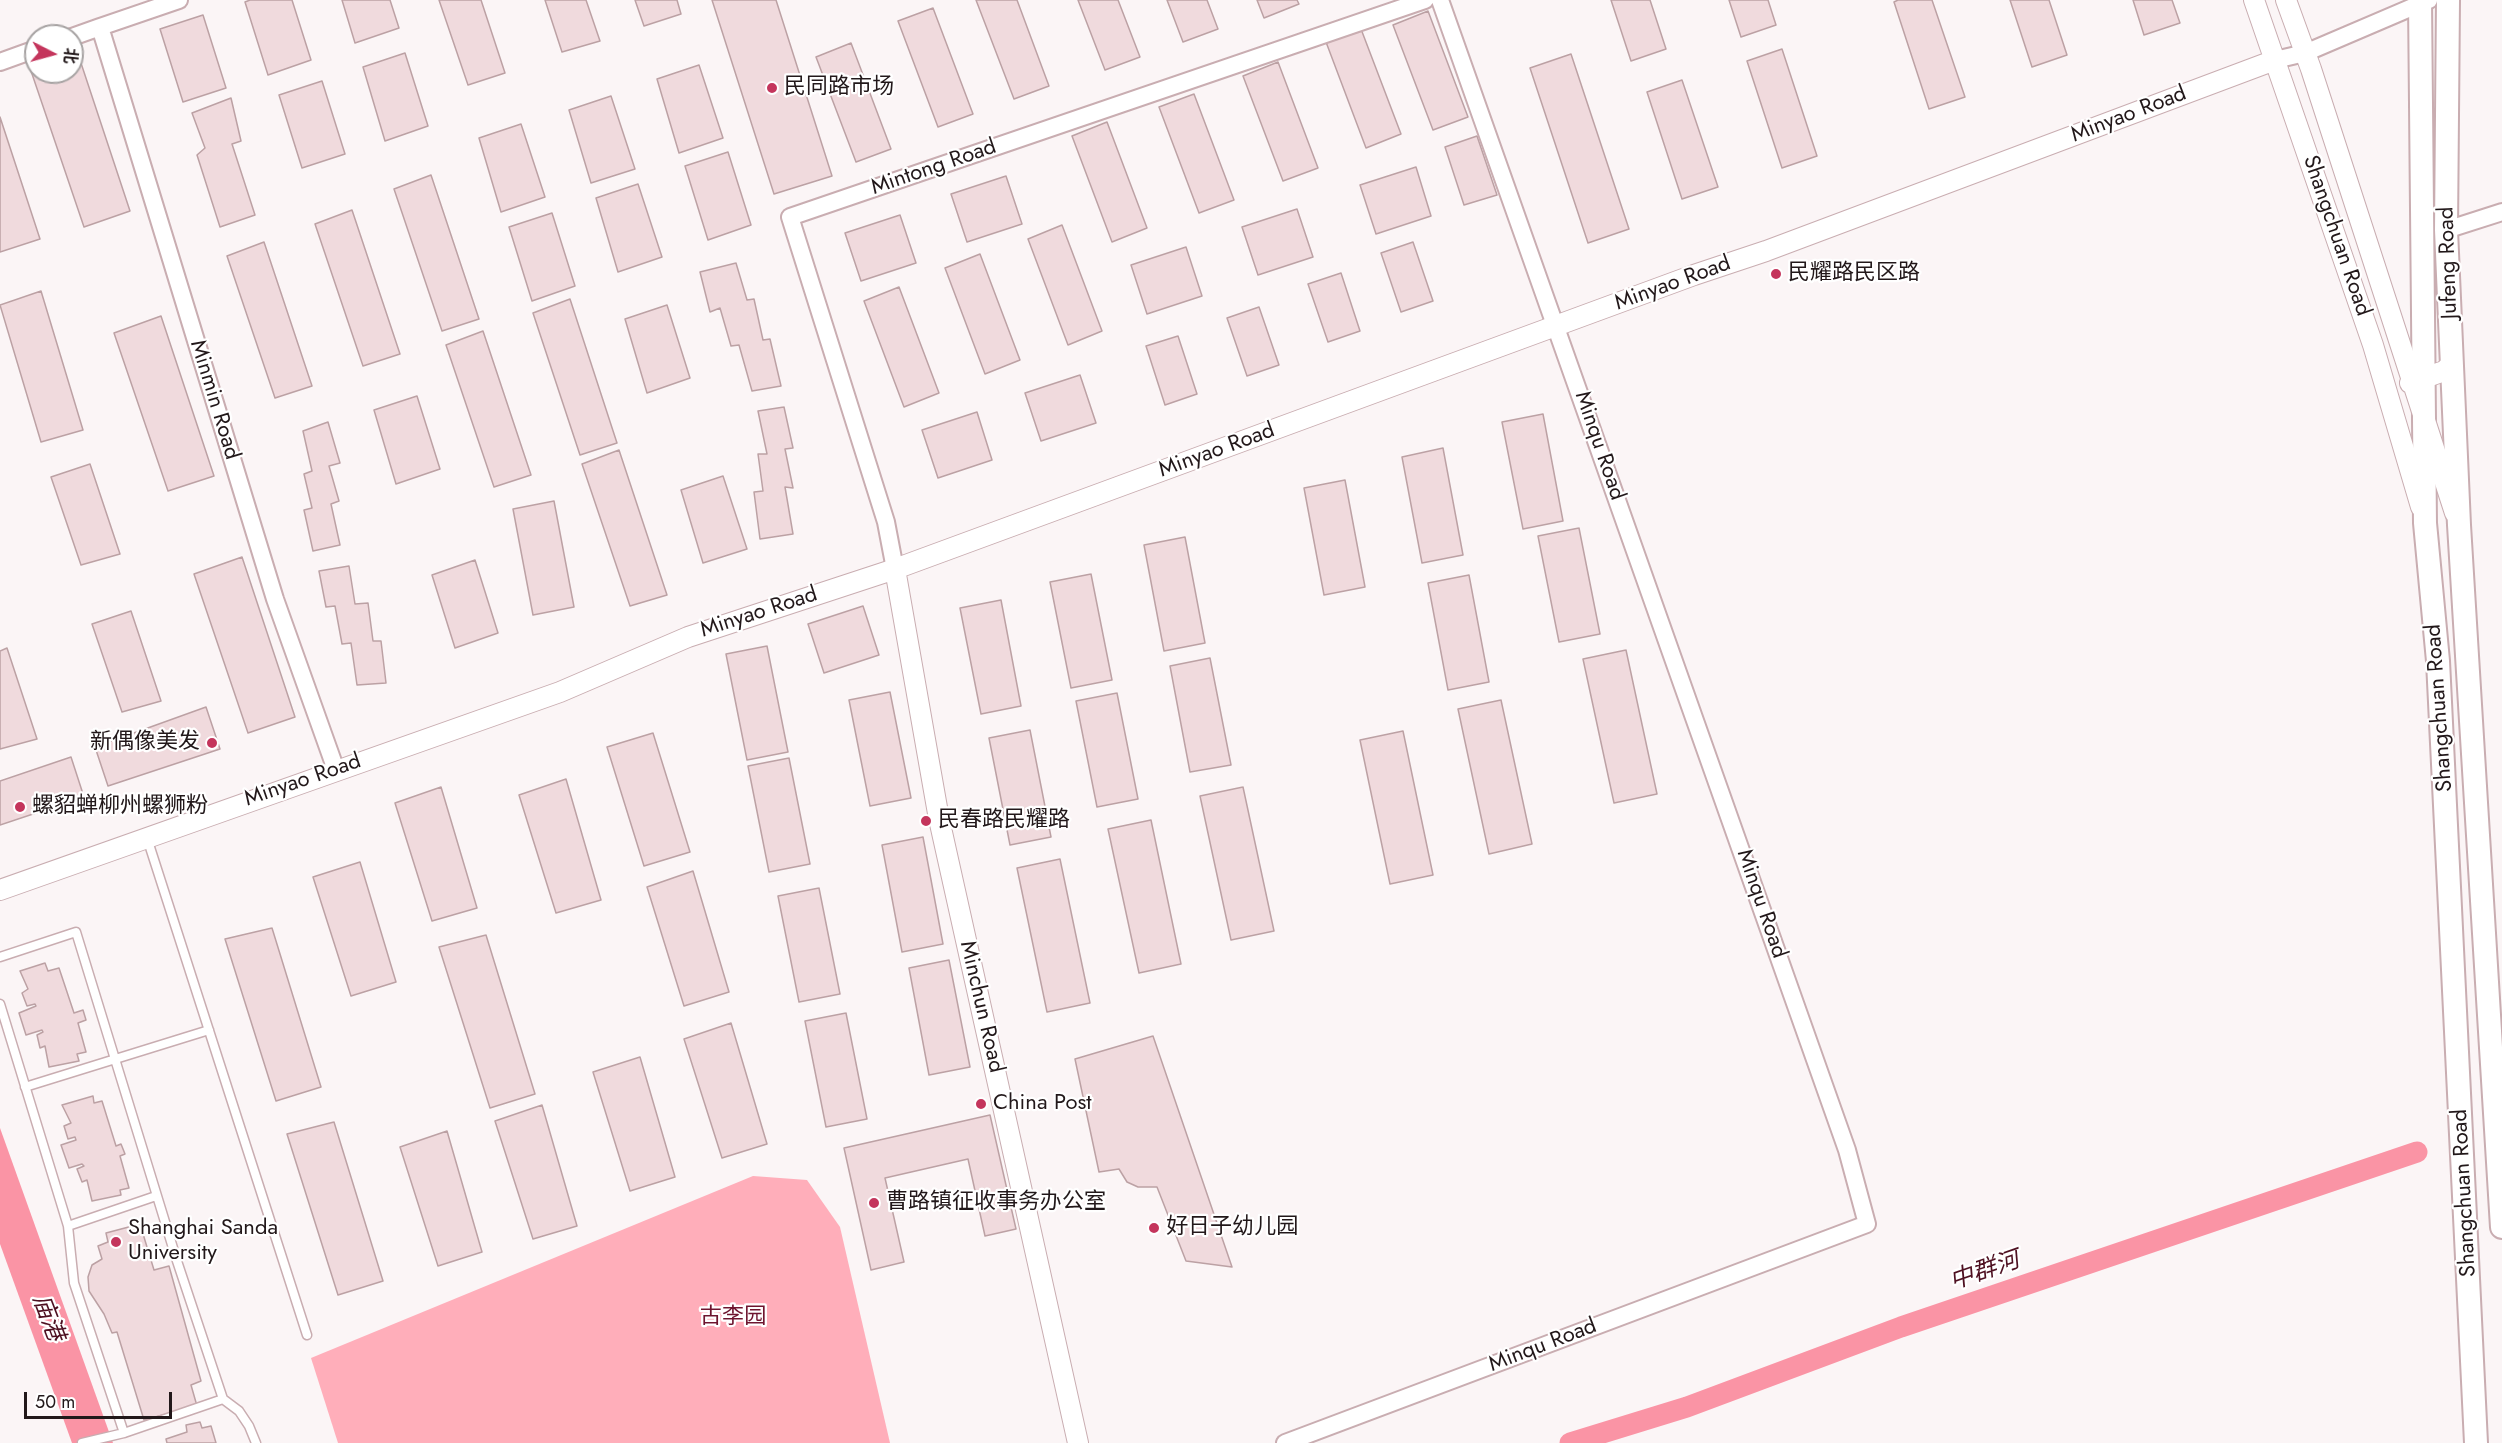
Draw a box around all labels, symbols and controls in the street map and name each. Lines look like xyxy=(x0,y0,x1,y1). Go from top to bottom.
north arrow xyxy=(24,24,84,84)
text: 北 xyxy=(58,47,83,65)
place label: 民同路市场 xyxy=(784,75,894,101)
marker: 民同路市场 xyxy=(765,81,779,95)
street label: Minyao Road xyxy=(2068,81,2190,149)
street label: Mintong Road xyxy=(868,134,1000,202)
street label: Shangchuan Road xyxy=(2296,152,2376,320)
street label: Jufeng Road xyxy=(2434,206,2464,320)
street label: Minyao Road xyxy=(1611,251,1735,317)
place label: 民耀路民区路 xyxy=(1788,261,1920,287)
marker: 民耀路民区路 xyxy=(1769,267,1783,281)
street label: Minmin Road xyxy=(183,337,245,463)
street label: Minqu Road xyxy=(1568,388,1630,504)
street label: Minyao Road xyxy=(1155,418,1279,484)
street label: Minyao Road xyxy=(697,582,821,644)
street label: Shangchuan Road xyxy=(2421,623,2459,793)
place label: 新偶像美发 xyxy=(90,730,200,756)
marker: 新偶像美发 xyxy=(205,736,219,750)
street label: Minyao Road xyxy=(241,749,365,813)
place label: 螺貂蝉柳州螺狮粉 xyxy=(32,794,208,820)
marker: 螺貂蝉柳州螺狮粉 xyxy=(13,800,27,814)
place label: 民春路民耀路 xyxy=(938,808,1070,834)
marker: 民春路民耀路 xyxy=(919,814,933,828)
street label: Minqu Road xyxy=(1730,846,1792,962)
street label: Minchun Road xyxy=(953,939,1009,1075)
place label: China Post xyxy=(993,1091,1092,1117)
marker: China Post xyxy=(974,1097,988,1111)
street label: Shangchuan Road xyxy=(2447,1108,2483,1278)
place label: 曹路镇征收事务办公室 xyxy=(886,1190,1106,1216)
marker: 曹路镇征收事务办公室 xyxy=(867,1196,881,1210)
place label: 好日子幼儿园 xyxy=(1166,1215,1298,1241)
place label: Shanghai Sanda University xyxy=(128,1216,278,1268)
marker: 好日子幼儿园 xyxy=(1147,1221,1161,1235)
marker: Shanghai Sanda University xyxy=(109,1235,123,1249)
water label: 中群河 xyxy=(1946,1247,2024,1297)
water label: 庙港 xyxy=(25,1290,69,1346)
park label: 古李园 xyxy=(700,1305,766,1331)
street label: Minqu Road xyxy=(1485,1313,1601,1379)
scale bar xyxy=(27,1380,176,1418)
text: 50 m xyxy=(35,1389,75,1415)

